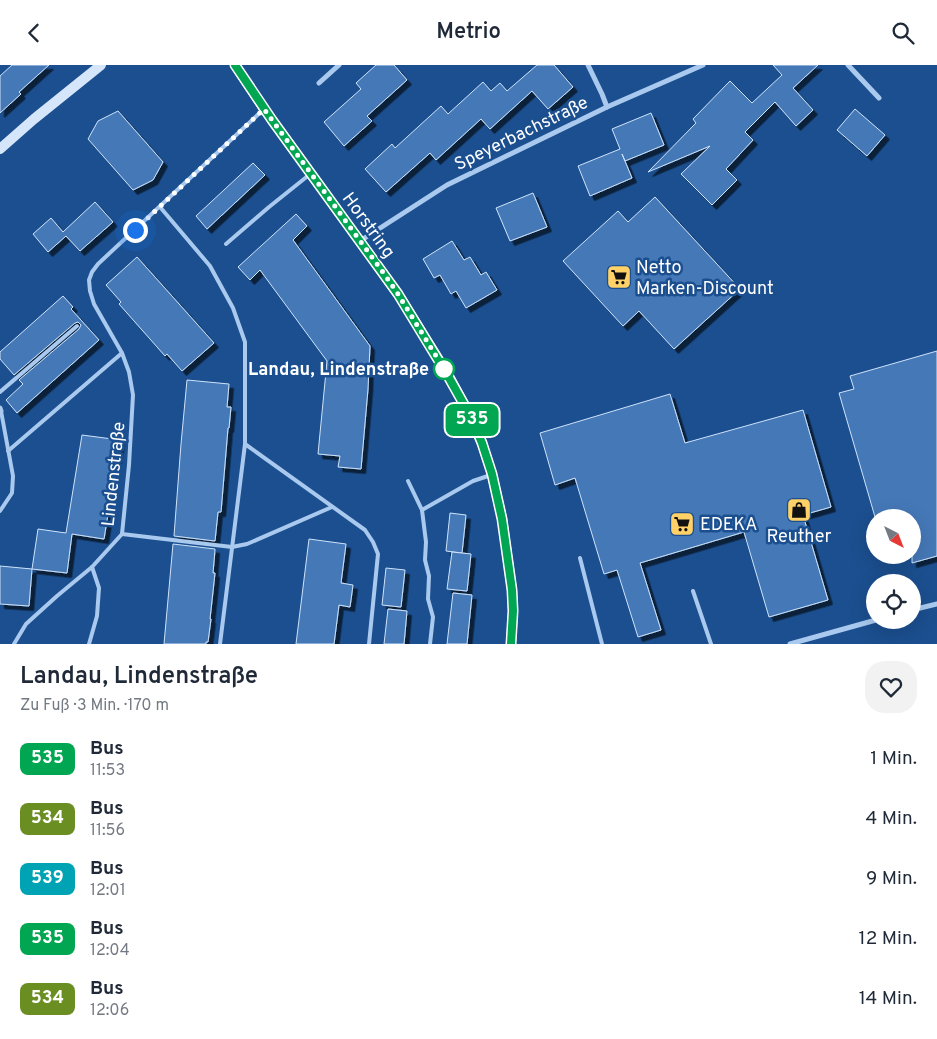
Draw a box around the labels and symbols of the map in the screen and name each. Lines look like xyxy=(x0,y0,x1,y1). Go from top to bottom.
street label: Speyerbachstraße xyxy=(451,92,592,177)
street label: Horstring xyxy=(336,188,399,263)
your location xyxy=(123,218,148,243)
place label: Netto Marken-Discount xyxy=(636,257,774,301)
supermarket icon: Netto Marken-Discount xyxy=(606,264,632,290)
marker: Landau, Lindenstraße xyxy=(433,358,455,380)
place label: Landau, Lindenstraße xyxy=(248,359,429,382)
line badge: 535 xyxy=(443,404,501,436)
street label: Lindenstraße xyxy=(98,421,131,528)
shop icon: Reuther xyxy=(786,497,812,523)
north arrow xyxy=(866,509,921,564)
supermarket icon: EDEKA xyxy=(669,511,695,537)
place label: EDEKA xyxy=(700,514,758,537)
place label: Reuther xyxy=(766,526,832,549)

